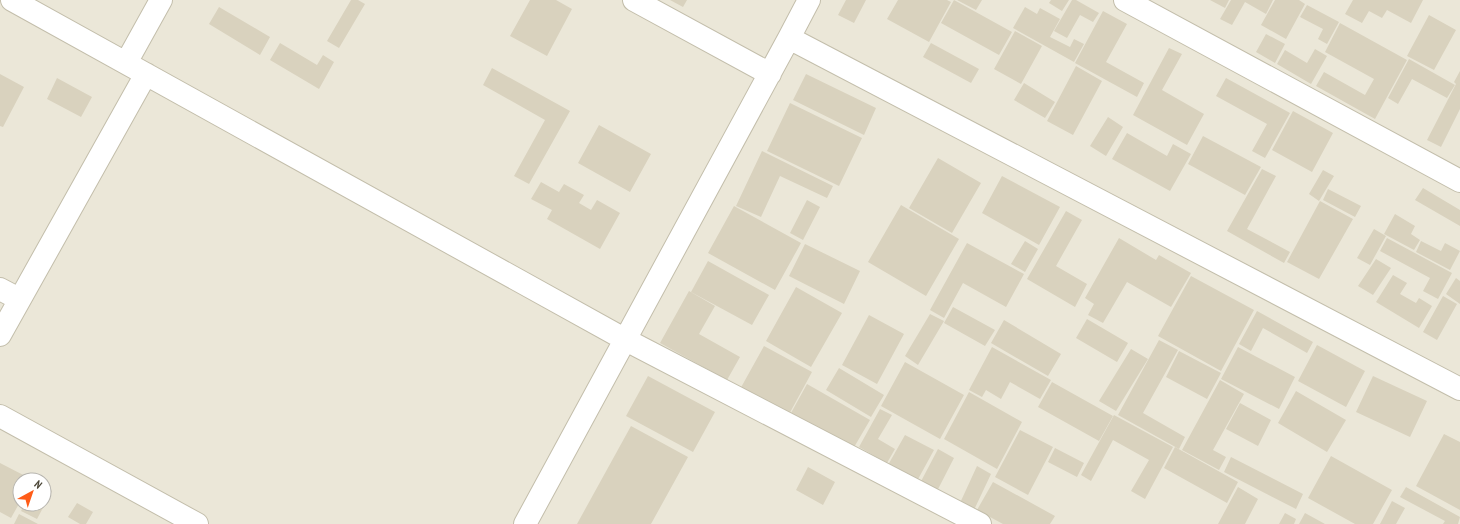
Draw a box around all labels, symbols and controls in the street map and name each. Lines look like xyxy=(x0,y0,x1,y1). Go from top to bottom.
north arrow xyxy=(12,472,52,512)
text: N xyxy=(32,477,45,492)

